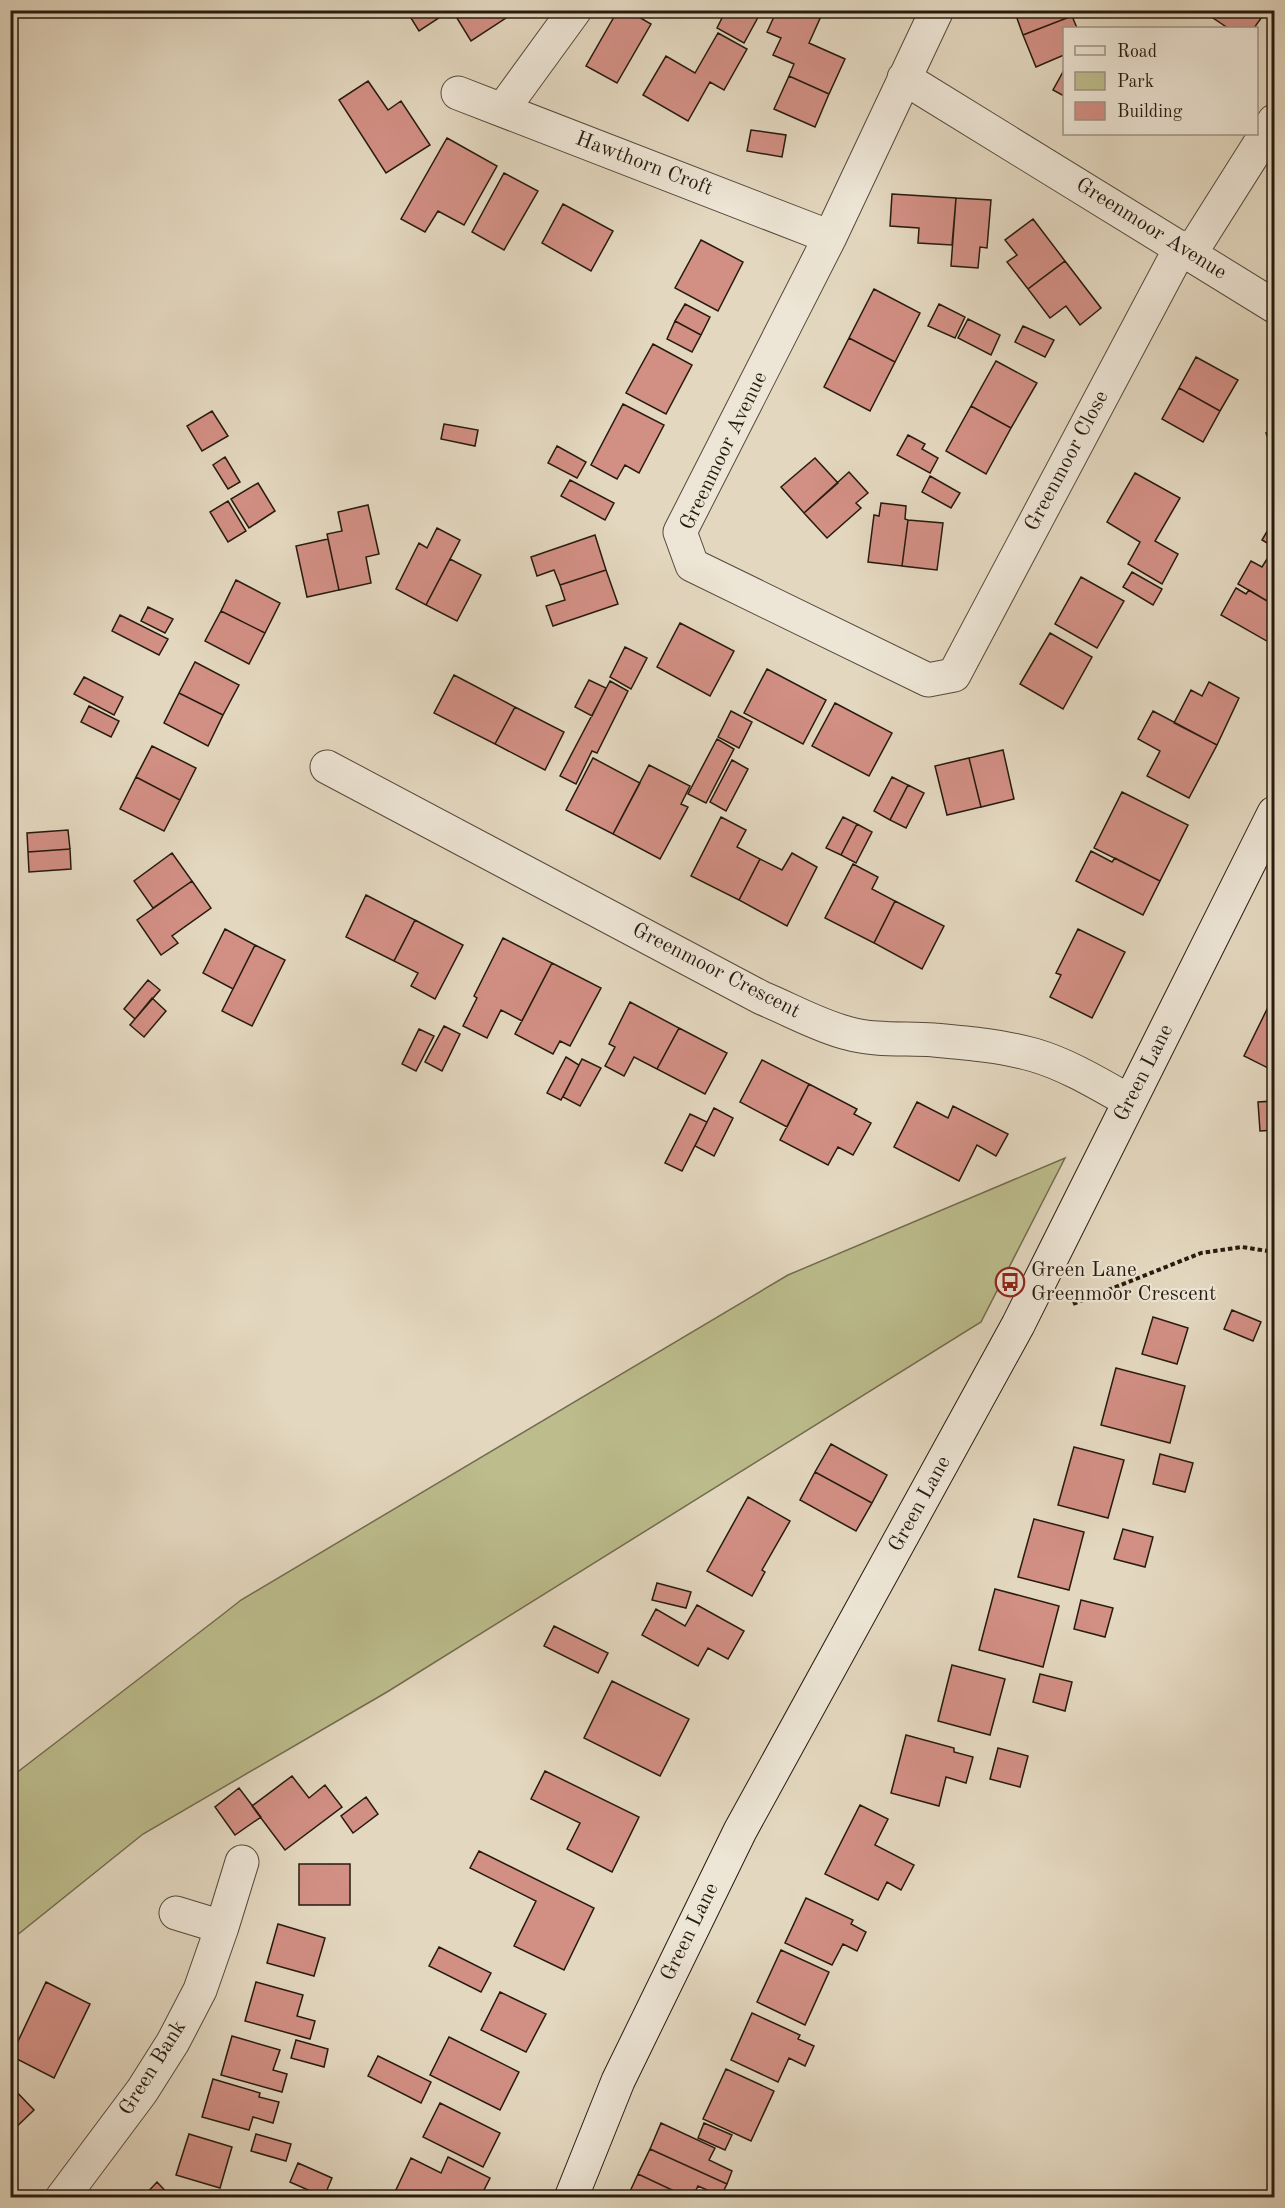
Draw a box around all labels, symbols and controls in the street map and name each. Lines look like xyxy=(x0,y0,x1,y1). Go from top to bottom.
legend xyxy=(1063,27,1258,135)
text: Road xyxy=(1117,43,1157,61)
text: Park xyxy=(1117,73,1154,91)
text: Building xyxy=(1117,103,1183,121)
street label: Hawthorn Croft xyxy=(572,128,716,200)
street label: Greenmoor Avenue xyxy=(1072,174,1230,284)
street label: Greenmoor Avenue xyxy=(677,369,771,533)
street label: Greenmoor Close xyxy=(1021,387,1113,535)
street label: Greenmoor Crescent xyxy=(629,920,803,1022)
street label: Green Lane xyxy=(1111,1021,1177,1125)
place label: Green Lane Greenmoor Crescent xyxy=(1031,1260,1216,1305)
bus stop icon: Green Lane Greenmoor Crescent xyxy=(994,1266,1026,1298)
street label: Green Lane xyxy=(885,1453,955,1555)
street label: Green Lane xyxy=(657,1880,723,1984)
street label: Green Bank xyxy=(116,2017,190,2119)

